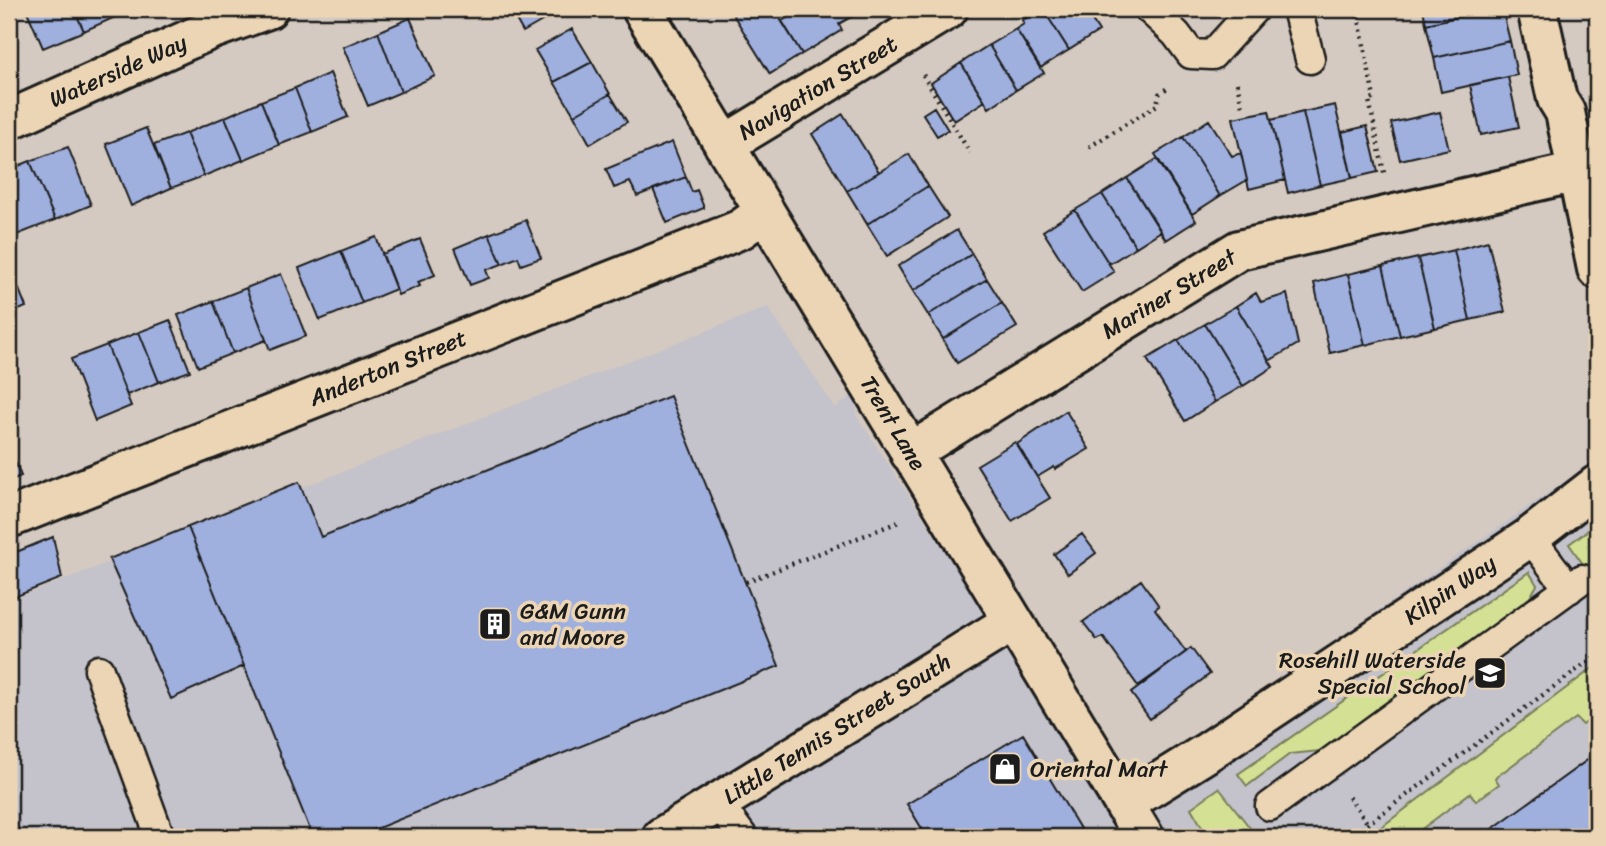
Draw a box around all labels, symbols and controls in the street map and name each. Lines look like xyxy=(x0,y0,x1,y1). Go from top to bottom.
street label: Waterside Way xyxy=(42,22,194,120)
street label: Navigation Street xyxy=(730,24,906,152)
street label: Mariner Street xyxy=(1093,236,1246,351)
street label: Anderton Street xyxy=(302,318,473,419)
street label: Trent Lane xyxy=(848,367,938,479)
street label: Kilpin Way xyxy=(1395,544,1505,636)
place label: G&M Gunn and Moore xyxy=(520,591,626,658)
building icon: G&M Gunn and Moore xyxy=(476,605,514,643)
place label: Rosehill Waterside Special School xyxy=(1279,640,1466,707)
street label: Little Tennis Street South xyxy=(715,642,959,816)
school or university icon: Rosehill Waterside Special School xyxy=(1471,654,1509,692)
place label: Oriental Mart xyxy=(1030,749,1169,790)
shop icon: Oriental Mart xyxy=(986,750,1024,788)

